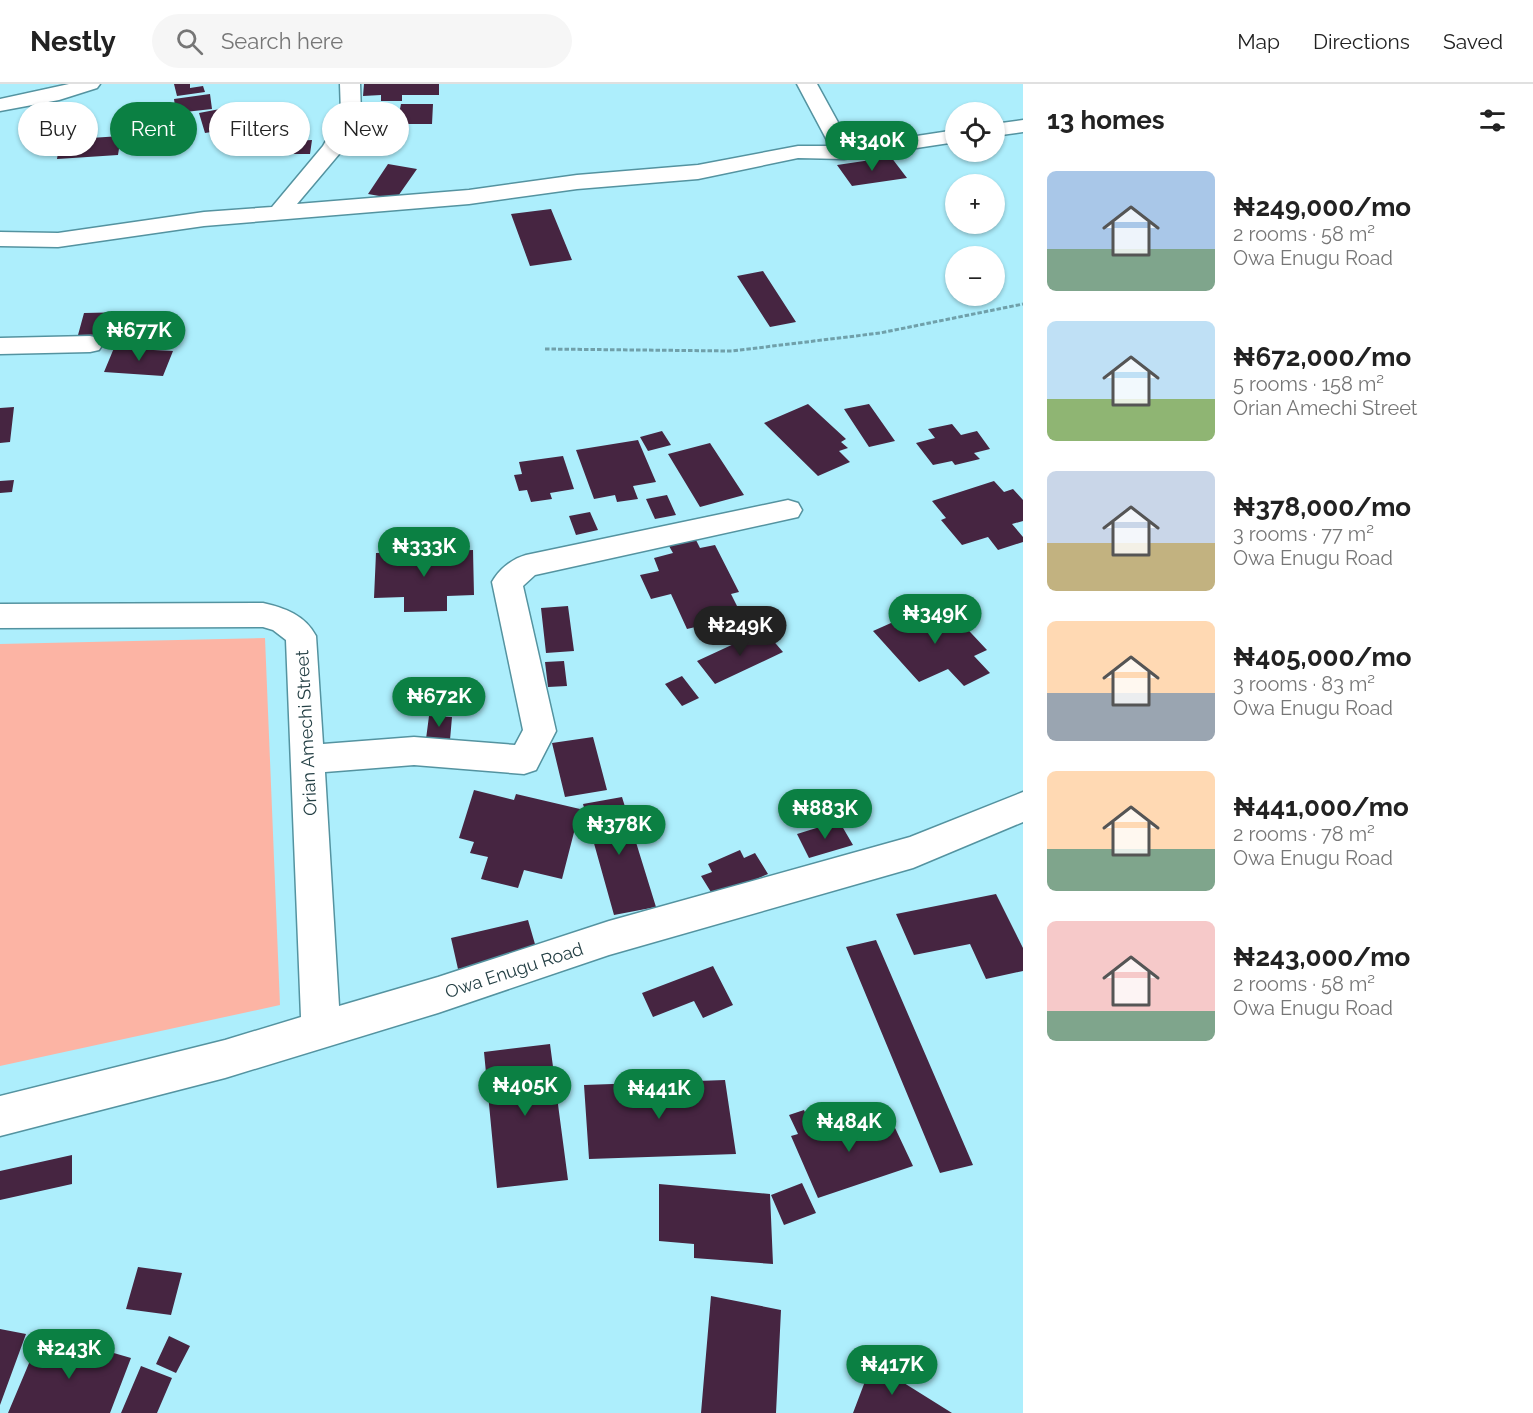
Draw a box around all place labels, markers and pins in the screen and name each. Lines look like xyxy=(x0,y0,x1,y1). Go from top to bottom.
pin: ₦340K xyxy=(830,121,914,172)
pin: ₦677K xyxy=(97,311,181,362)
pin: ₦333K xyxy=(382,527,466,578)
pin: ₦349K xyxy=(893,594,977,645)
pin: ₦249K xyxy=(698,606,782,657)
pin: ₦672K xyxy=(397,677,481,728)
pin: ₦883K xyxy=(783,789,867,840)
pin: ₦378K xyxy=(577,805,661,856)
pin: ₦405K xyxy=(483,1066,567,1117)
pin: ₦441K xyxy=(617,1069,701,1120)
pin: ₦484K xyxy=(807,1102,891,1153)
pin: ₦243K xyxy=(27,1329,111,1380)
pin: ₦417K xyxy=(850,1345,934,1396)

